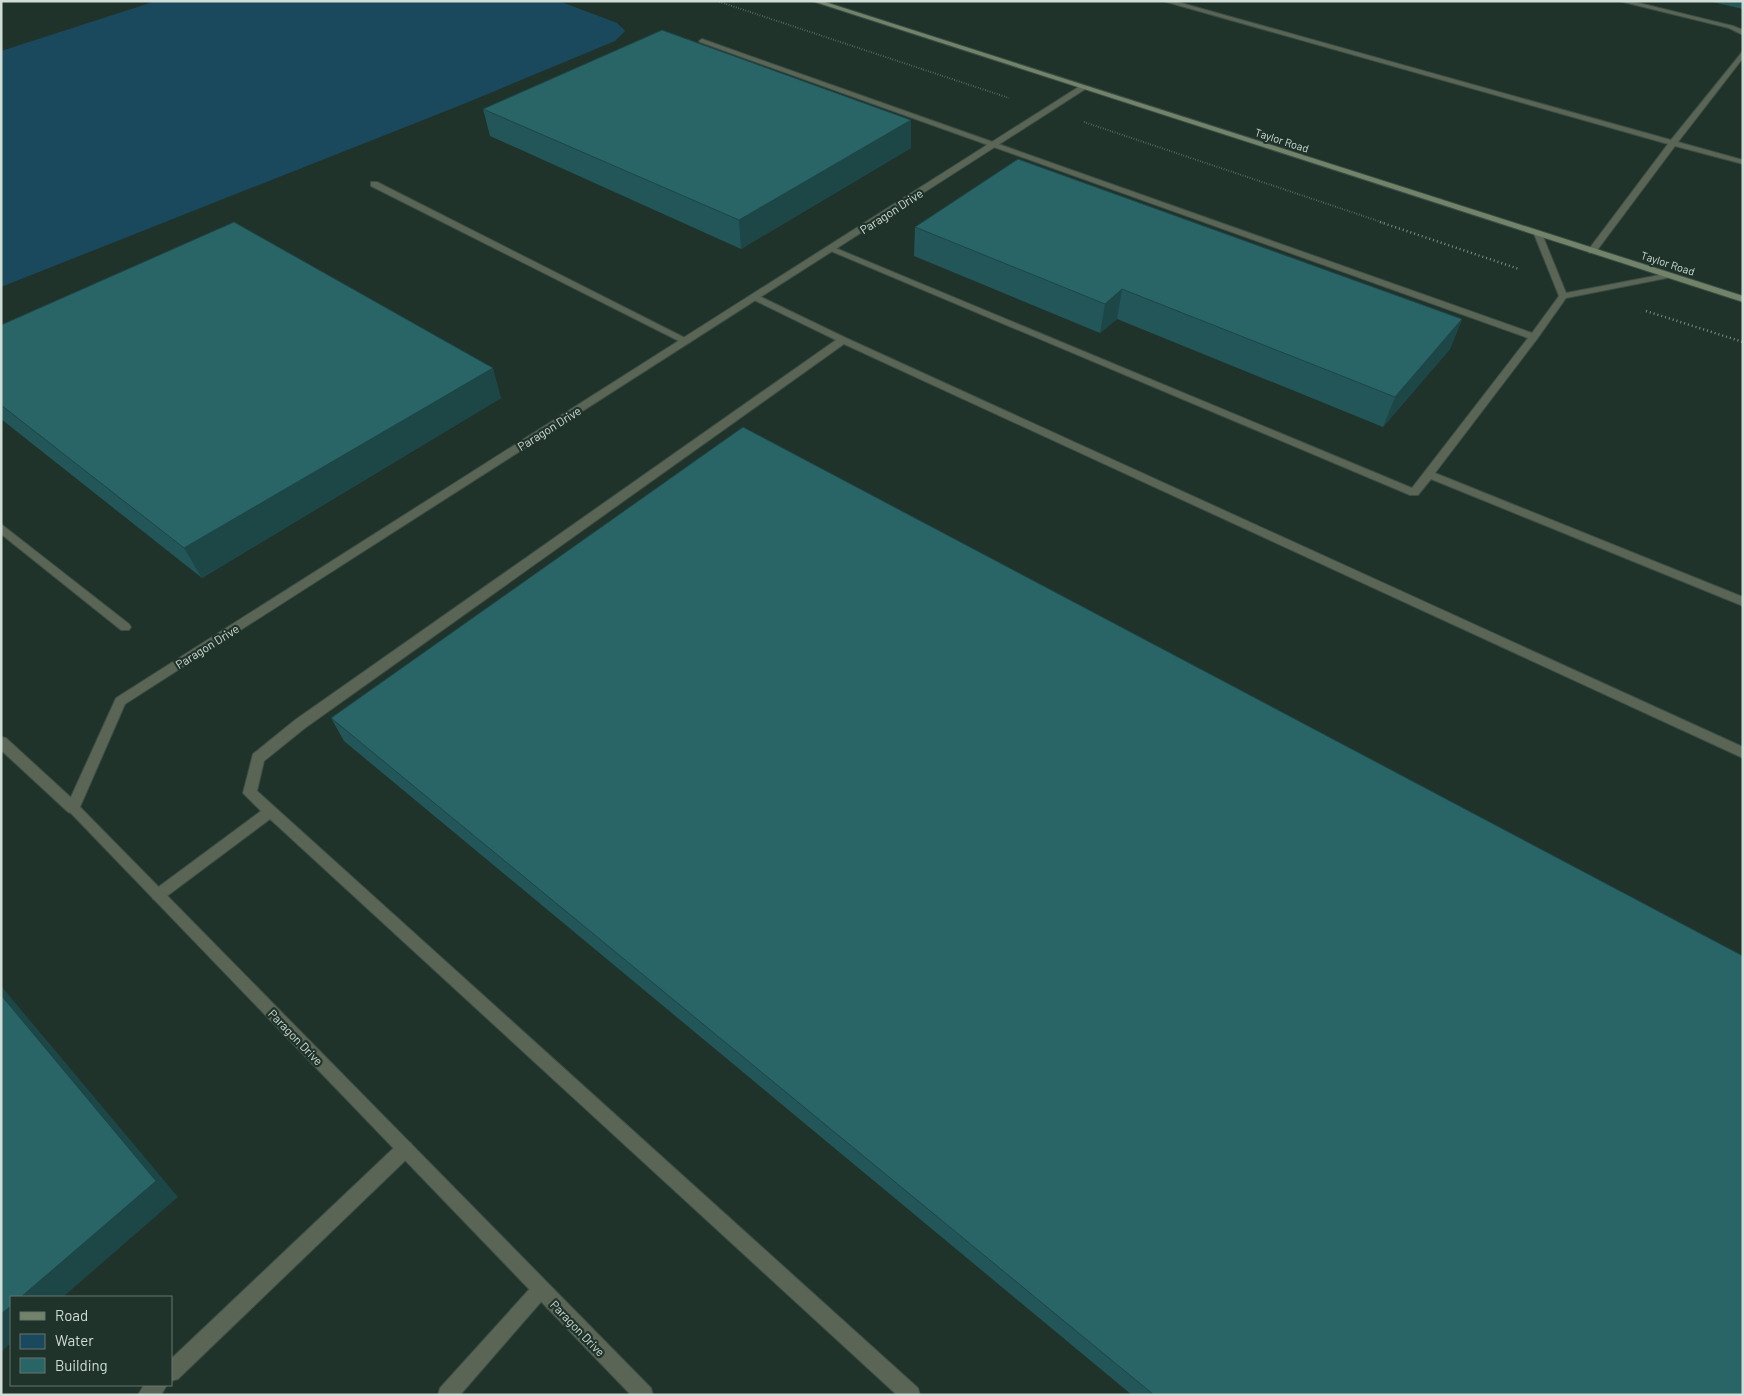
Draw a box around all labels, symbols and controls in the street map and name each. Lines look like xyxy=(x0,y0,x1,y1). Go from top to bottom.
street label: Taylor Road xyxy=(1253,125,1311,155)
street label: Paragon Drive xyxy=(857,185,925,237)
street label: Taylor Road xyxy=(1639,248,1697,278)
street label: Paragon Drive xyxy=(515,403,583,453)
street label: Paragon Drive xyxy=(173,621,241,671)
street label: Paragon Drive xyxy=(266,1006,326,1068)
legend xyxy=(10,1296,172,1386)
street label: Paragon Drive xyxy=(548,1297,608,1359)
text: Road xyxy=(55,1306,88,1324)
text: Water xyxy=(55,1331,94,1349)
text: Building xyxy=(55,1356,108,1374)

